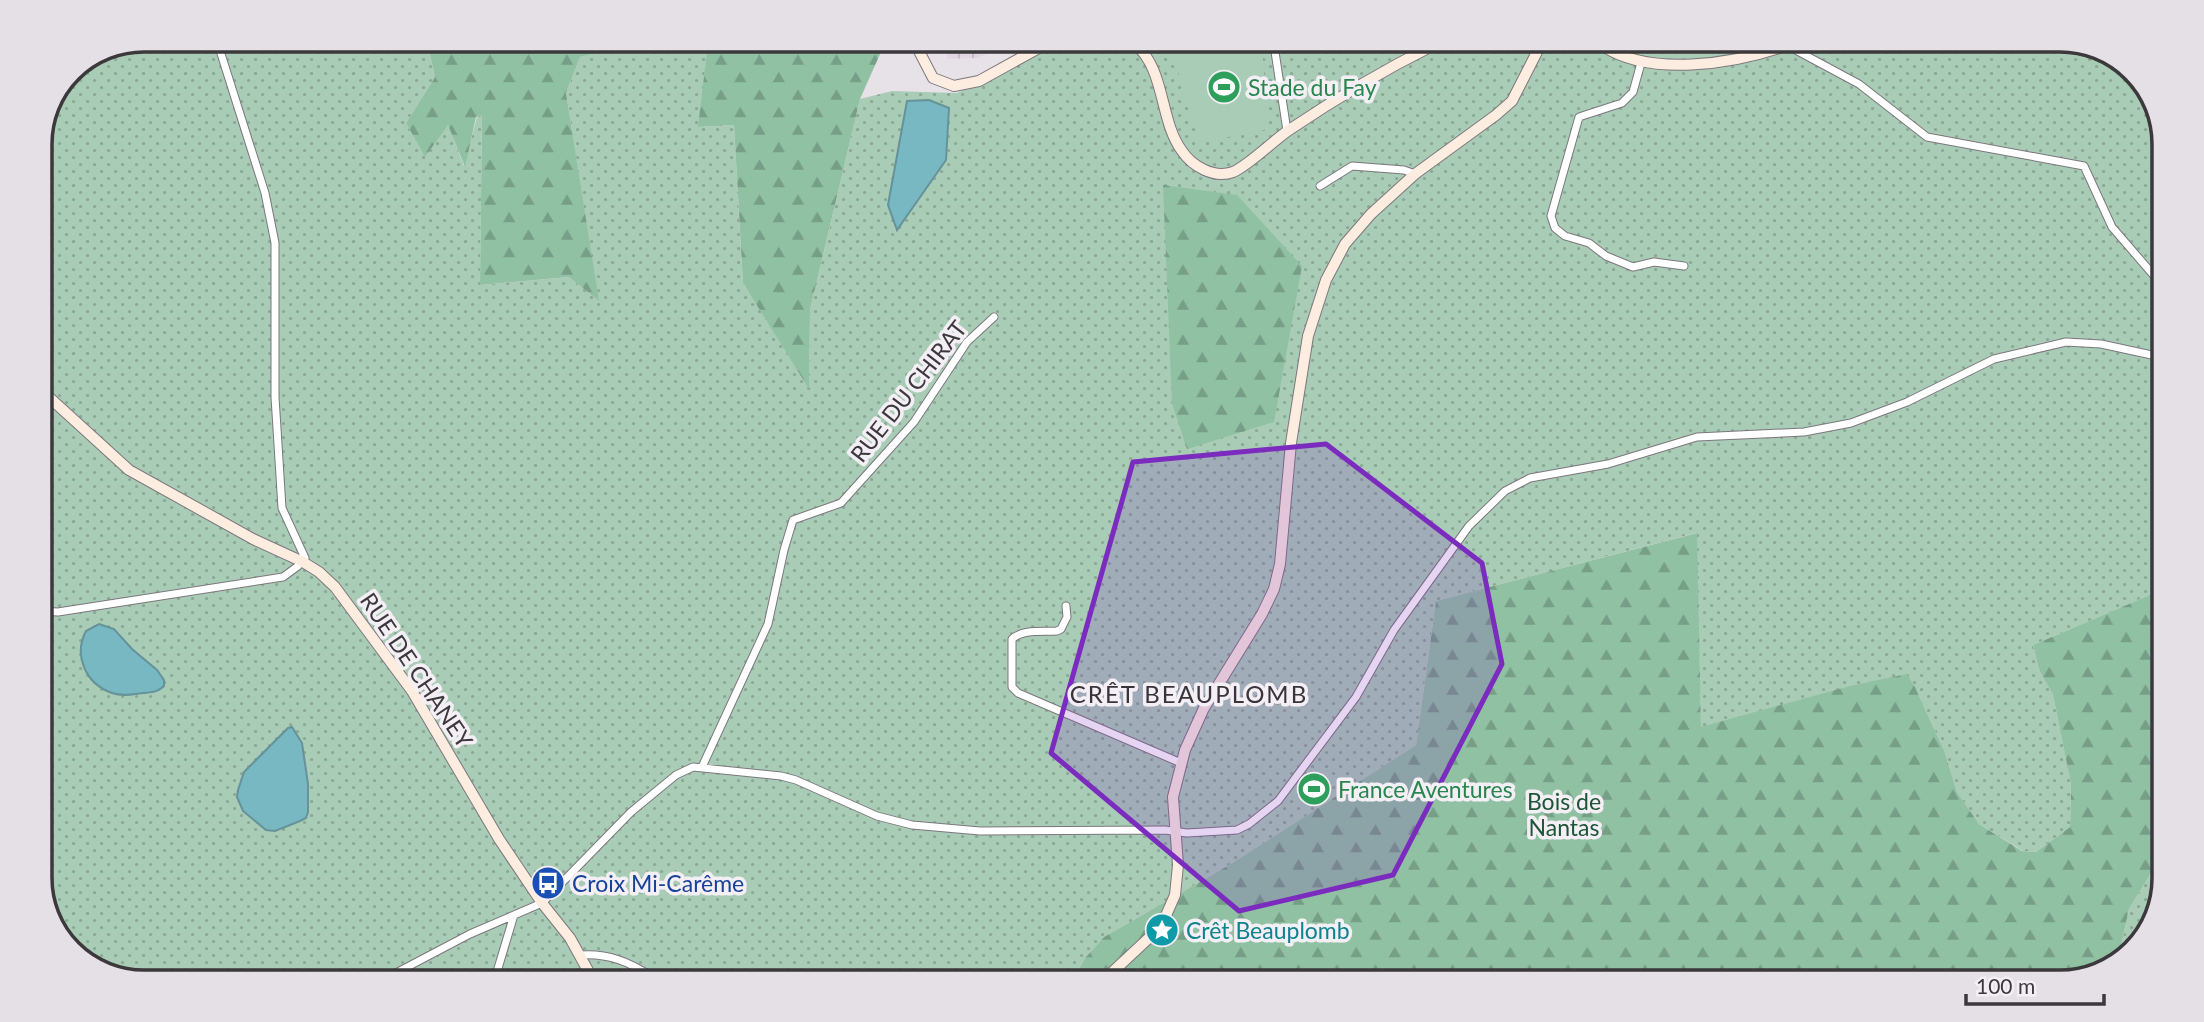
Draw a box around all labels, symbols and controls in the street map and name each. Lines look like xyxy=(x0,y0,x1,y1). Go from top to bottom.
sports icon: Stade du Fay xyxy=(1205,68,1243,106)
place label: Stade du Fay xyxy=(1248,73,1377,101)
street label: RUE DU CHIRAT xyxy=(844,314,972,467)
street label: RUE DE CHANEY xyxy=(355,587,480,753)
district label: CRÊT BEAUPLOMB xyxy=(1070,679,1308,708)
sports icon: France Aventures xyxy=(1295,770,1333,808)
place label: France Aventures xyxy=(1338,775,1513,803)
park label: Bois de Nantas xyxy=(1527,787,1601,841)
bus stop icon: Croix Mi-Carême xyxy=(529,864,567,902)
place label: Croix Mi-Carême xyxy=(572,869,744,897)
place icon: Crêt Beauplomb xyxy=(1143,911,1181,949)
place label: Crêt Beauplomb xyxy=(1186,916,1350,944)
scale bar xyxy=(1966,962,2104,1006)
text: 100 m xyxy=(1976,973,2035,998)

